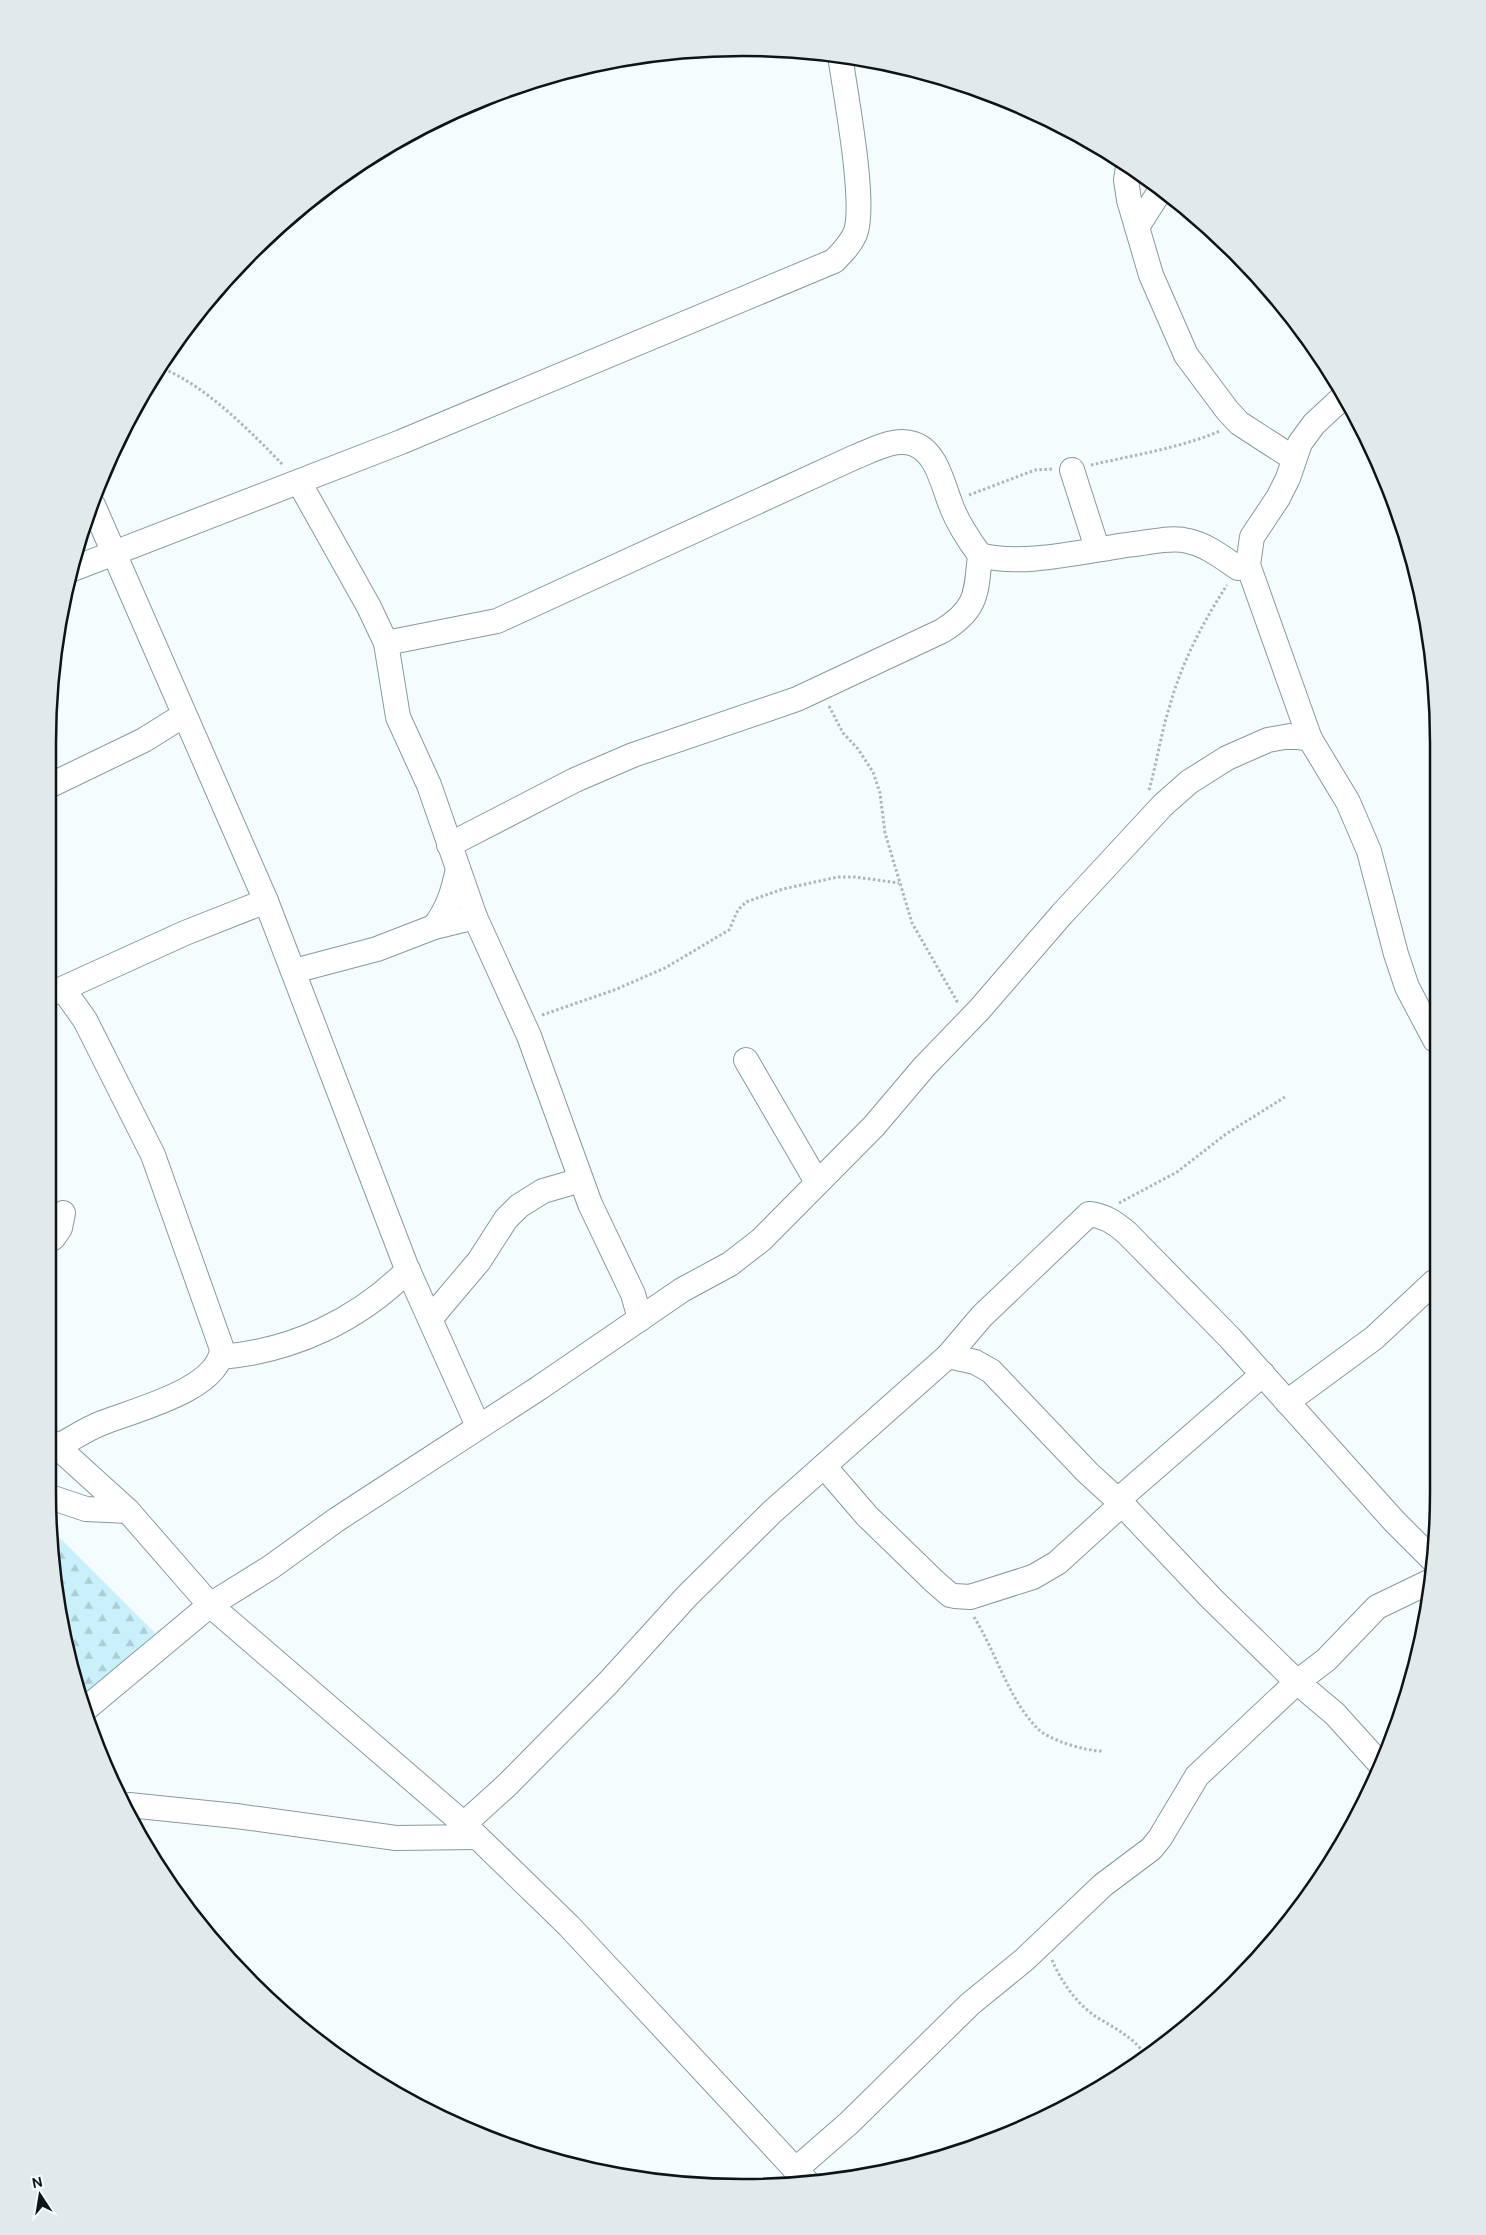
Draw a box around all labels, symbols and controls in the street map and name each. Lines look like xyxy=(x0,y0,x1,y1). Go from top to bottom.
north arrow xyxy=(15,2170,65,2220)
text: N xyxy=(30,2172,44,2192)

